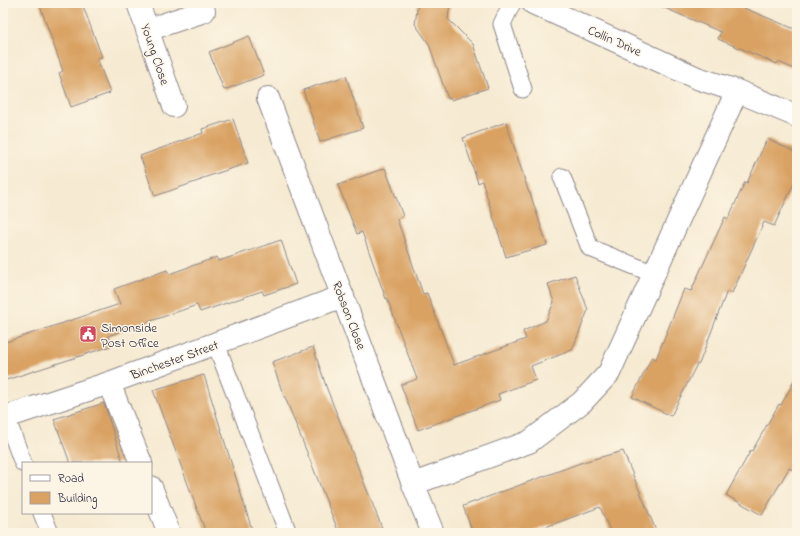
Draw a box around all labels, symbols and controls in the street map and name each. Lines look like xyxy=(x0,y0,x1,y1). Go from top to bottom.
street label: Young Close xyxy=(134,21,174,88)
street label: Collin Drive xyxy=(584,21,644,62)
street label: Robson Close xyxy=(327,279,370,353)
place label: Simonside Post Office xyxy=(101,319,159,353)
public building icon: Simonside Post Office xyxy=(78,324,98,344)
street label: Binchester Street xyxy=(127,336,222,385)
legend xyxy=(22,462,152,514)
text: Road xyxy=(58,470,84,488)
text: Building xyxy=(57,490,97,509)

